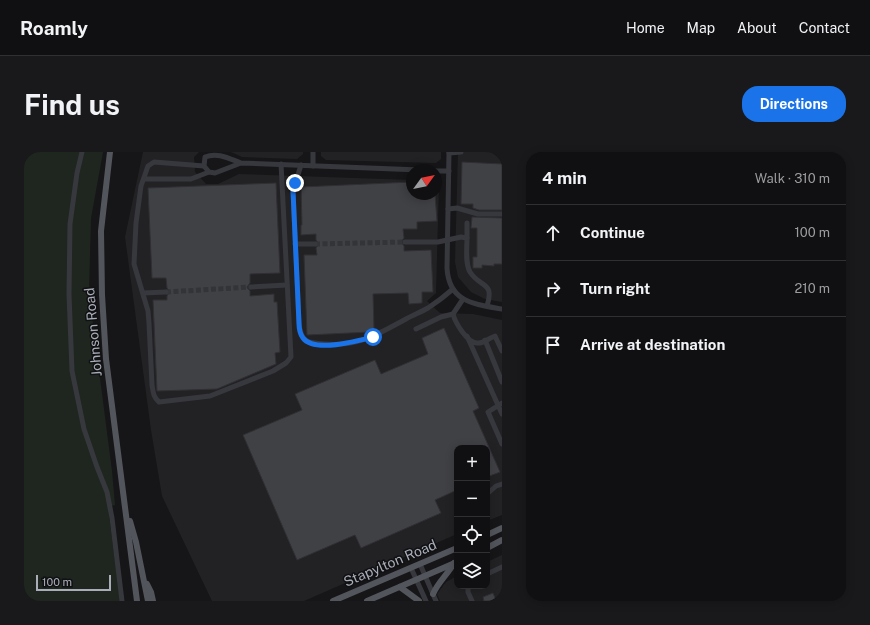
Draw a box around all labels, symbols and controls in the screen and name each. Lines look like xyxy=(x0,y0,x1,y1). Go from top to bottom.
text: Roamly xyxy=(20,17,88,39)
text: Home xyxy=(626,20,665,36)
text: Map xyxy=(687,20,715,36)
text: About xyxy=(737,20,777,36)
text: Contact xyxy=(799,20,850,36)
button: Directions xyxy=(742,86,846,122)
text: Find us xyxy=(24,88,120,121)
north arrow xyxy=(406,164,442,200)
text: 4 min xyxy=(542,168,587,188)
text: Walk · 310 m xyxy=(755,171,830,186)
route end xyxy=(286,174,304,192)
icon: ahead xyxy=(542,222,564,244)
text: Continue xyxy=(580,224,645,241)
text: 100 m xyxy=(794,225,830,240)
icon: right xyxy=(542,278,564,300)
text: Turn right xyxy=(580,280,650,297)
text: 210 m xyxy=(795,281,830,296)
street label: Johnson Road xyxy=(81,287,105,377)
route start xyxy=(364,328,382,346)
icon: arrive xyxy=(542,334,564,356)
text: Arrive at destination xyxy=(580,336,725,353)
map controls xyxy=(454,445,490,589)
button: + xyxy=(454,445,490,481)
button: − xyxy=(454,481,490,517)
button: locate xyxy=(454,517,490,553)
street label: Stapylton Road xyxy=(341,536,439,590)
button: layers xyxy=(454,553,490,589)
scale bar xyxy=(36,573,111,592)
text: 100 m xyxy=(42,576,72,588)

